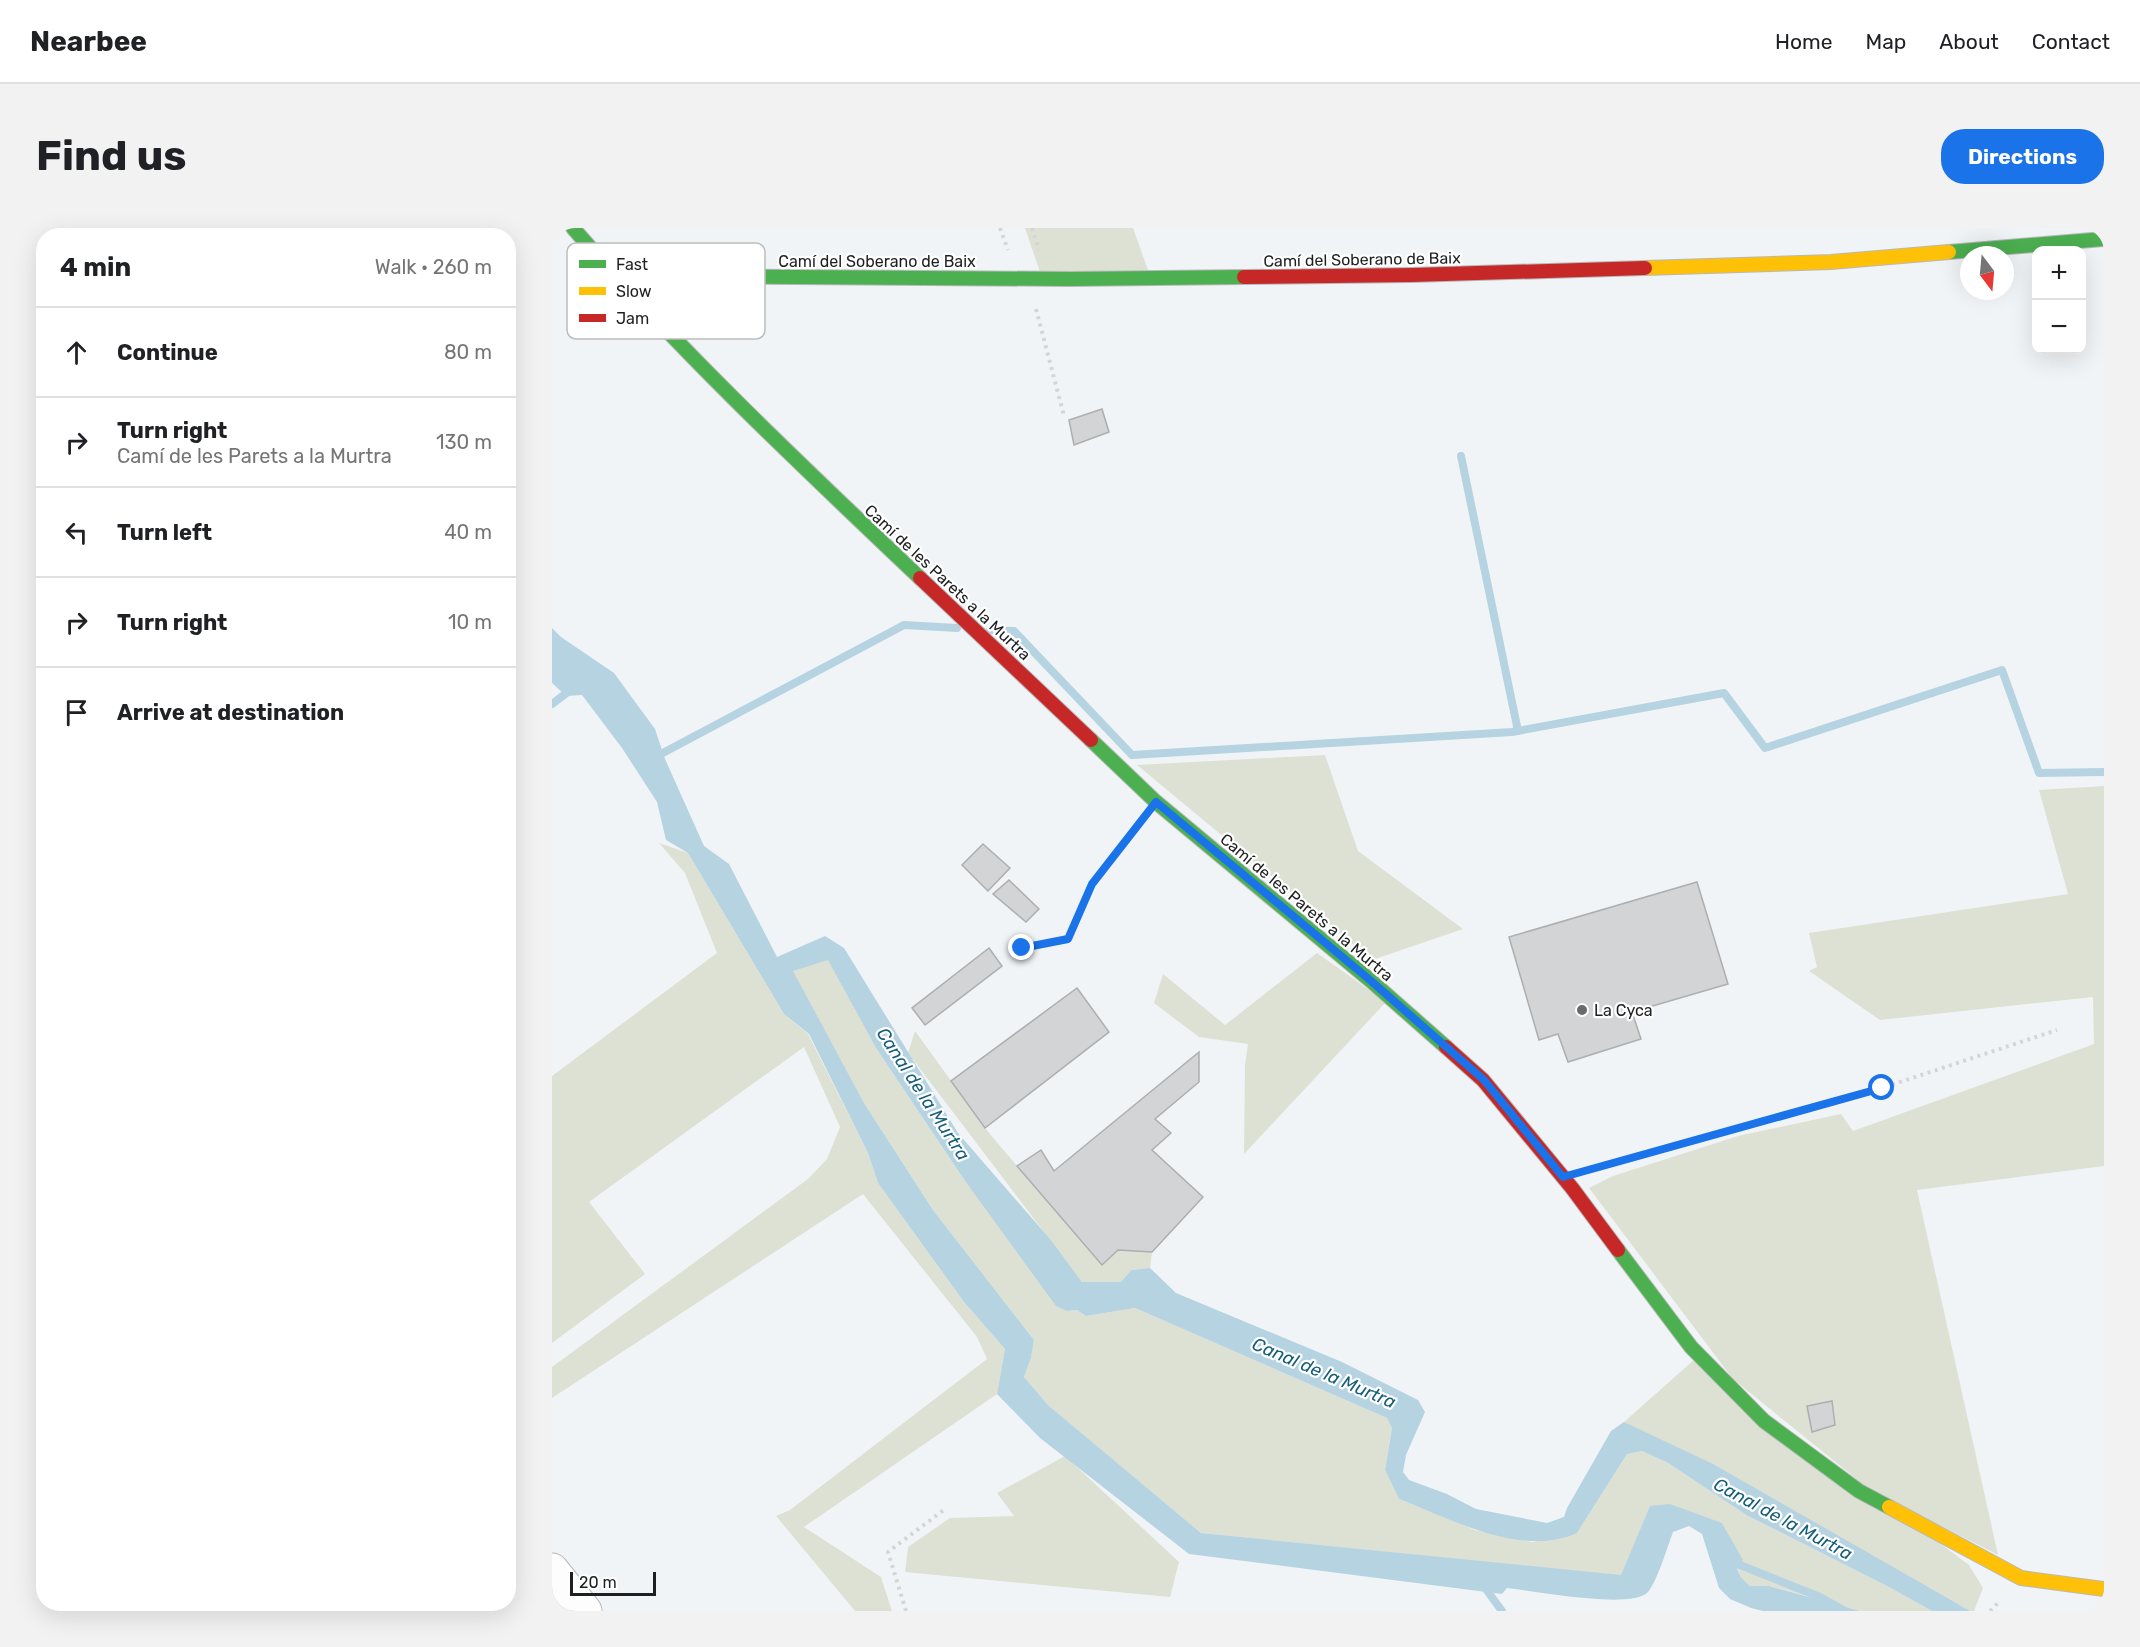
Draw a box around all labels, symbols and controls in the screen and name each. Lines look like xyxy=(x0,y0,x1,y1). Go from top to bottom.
text: Nearbee xyxy=(30,25,147,58)
text: Home xyxy=(1775,29,1832,54)
text: Map xyxy=(1865,29,1906,54)
text: About xyxy=(1939,29,1999,54)
text: Contact xyxy=(2032,29,2110,54)
button: Directions xyxy=(1941,129,2104,184)
text: Find us xyxy=(36,131,187,181)
legend xyxy=(567,243,765,339)
north arrow xyxy=(1960,246,2014,300)
map controls xyxy=(2032,246,2086,354)
button: + xyxy=(2032,246,2086,300)
street label: Camí del Soberano de Baix xyxy=(1263,248,1461,271)
text: 4 min xyxy=(60,252,131,283)
street label: Camí del Soberano de Baix xyxy=(778,252,976,271)
text: Walk · 260 m xyxy=(375,255,492,279)
text: Fast xyxy=(616,255,648,274)
text: Slow xyxy=(616,282,652,301)
button: − xyxy=(2032,300,2086,354)
text: Jam xyxy=(616,309,649,328)
icon: ahead xyxy=(60,336,93,369)
text: Continue xyxy=(117,339,218,366)
text: 80 m xyxy=(444,340,492,364)
text: Turn right xyxy=(117,417,227,444)
icon: right xyxy=(60,426,93,459)
text: 130 m xyxy=(436,430,492,454)
text: Camí de les Parets a la Murtra xyxy=(117,444,392,468)
street label: Camí de les Parets a la Murtra xyxy=(861,500,1035,664)
icon: left xyxy=(60,516,93,549)
text: Turn left xyxy=(117,519,212,546)
text: 40 m xyxy=(444,520,492,544)
icon: right xyxy=(60,606,93,639)
text: Turn right xyxy=(117,609,227,636)
text: 10 m xyxy=(448,610,492,634)
icon: arrive xyxy=(60,696,93,729)
text: Arrive at destination xyxy=(117,699,344,726)
street label: Camí de les Parets a la Murtra xyxy=(1216,829,1397,985)
route end xyxy=(1008,934,1034,960)
place label: La Cyca xyxy=(1594,1001,1653,1020)
marker: La Cyca xyxy=(1575,1003,1589,1017)
water label: Canal de la Murtra xyxy=(872,1023,974,1165)
route start xyxy=(1868,1074,1894,1100)
water label: Canal de la Murtra xyxy=(1249,1333,1400,1413)
water label: Canal de la Murtra xyxy=(1710,1473,1857,1565)
scale bar xyxy=(570,1569,656,1596)
text: 20 m xyxy=(579,1573,617,1592)

